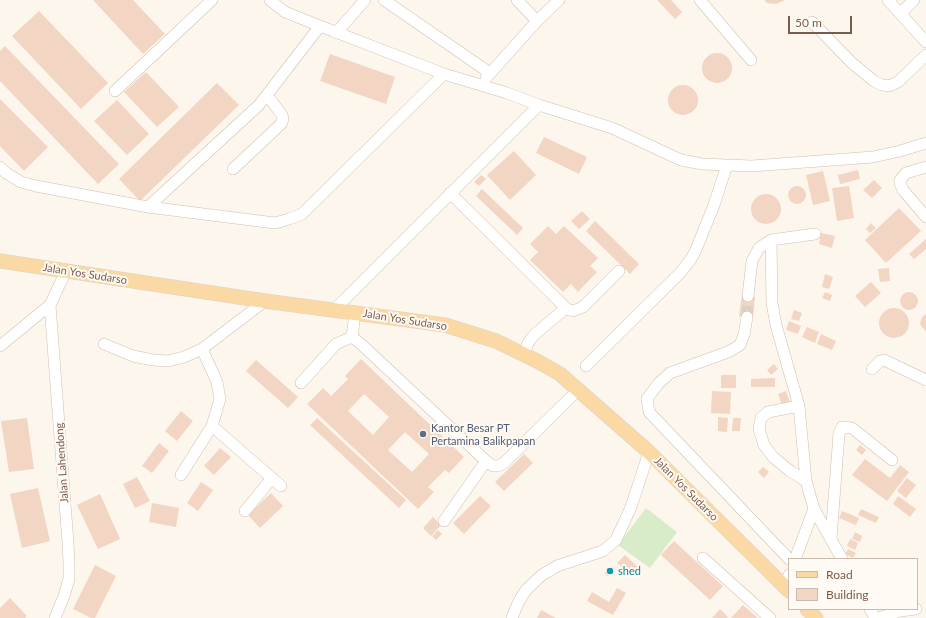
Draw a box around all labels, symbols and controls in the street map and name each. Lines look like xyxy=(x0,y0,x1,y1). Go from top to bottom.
scale bar xyxy=(790,8,854,34)
text: 50 m xyxy=(795,15,822,30)
street label: Jalan Yos Sudarso xyxy=(42,261,128,287)
street label: Jalan Yos Sudarso xyxy=(362,307,448,333)
place label: Kantor Besar PT Pertamina Balikpapan xyxy=(431,421,535,447)
street label: Jalan Lahendong xyxy=(53,422,71,504)
marker: Kantor Besar PT Pertamina Balikpapan xyxy=(418,429,428,439)
street label: Jalan Yos Sudarso xyxy=(651,454,721,524)
legend xyxy=(788,558,918,610)
place label: shed xyxy=(618,564,641,578)
marker: shed xyxy=(605,566,615,576)
text: Road xyxy=(826,567,853,582)
text: Building xyxy=(826,587,869,602)

